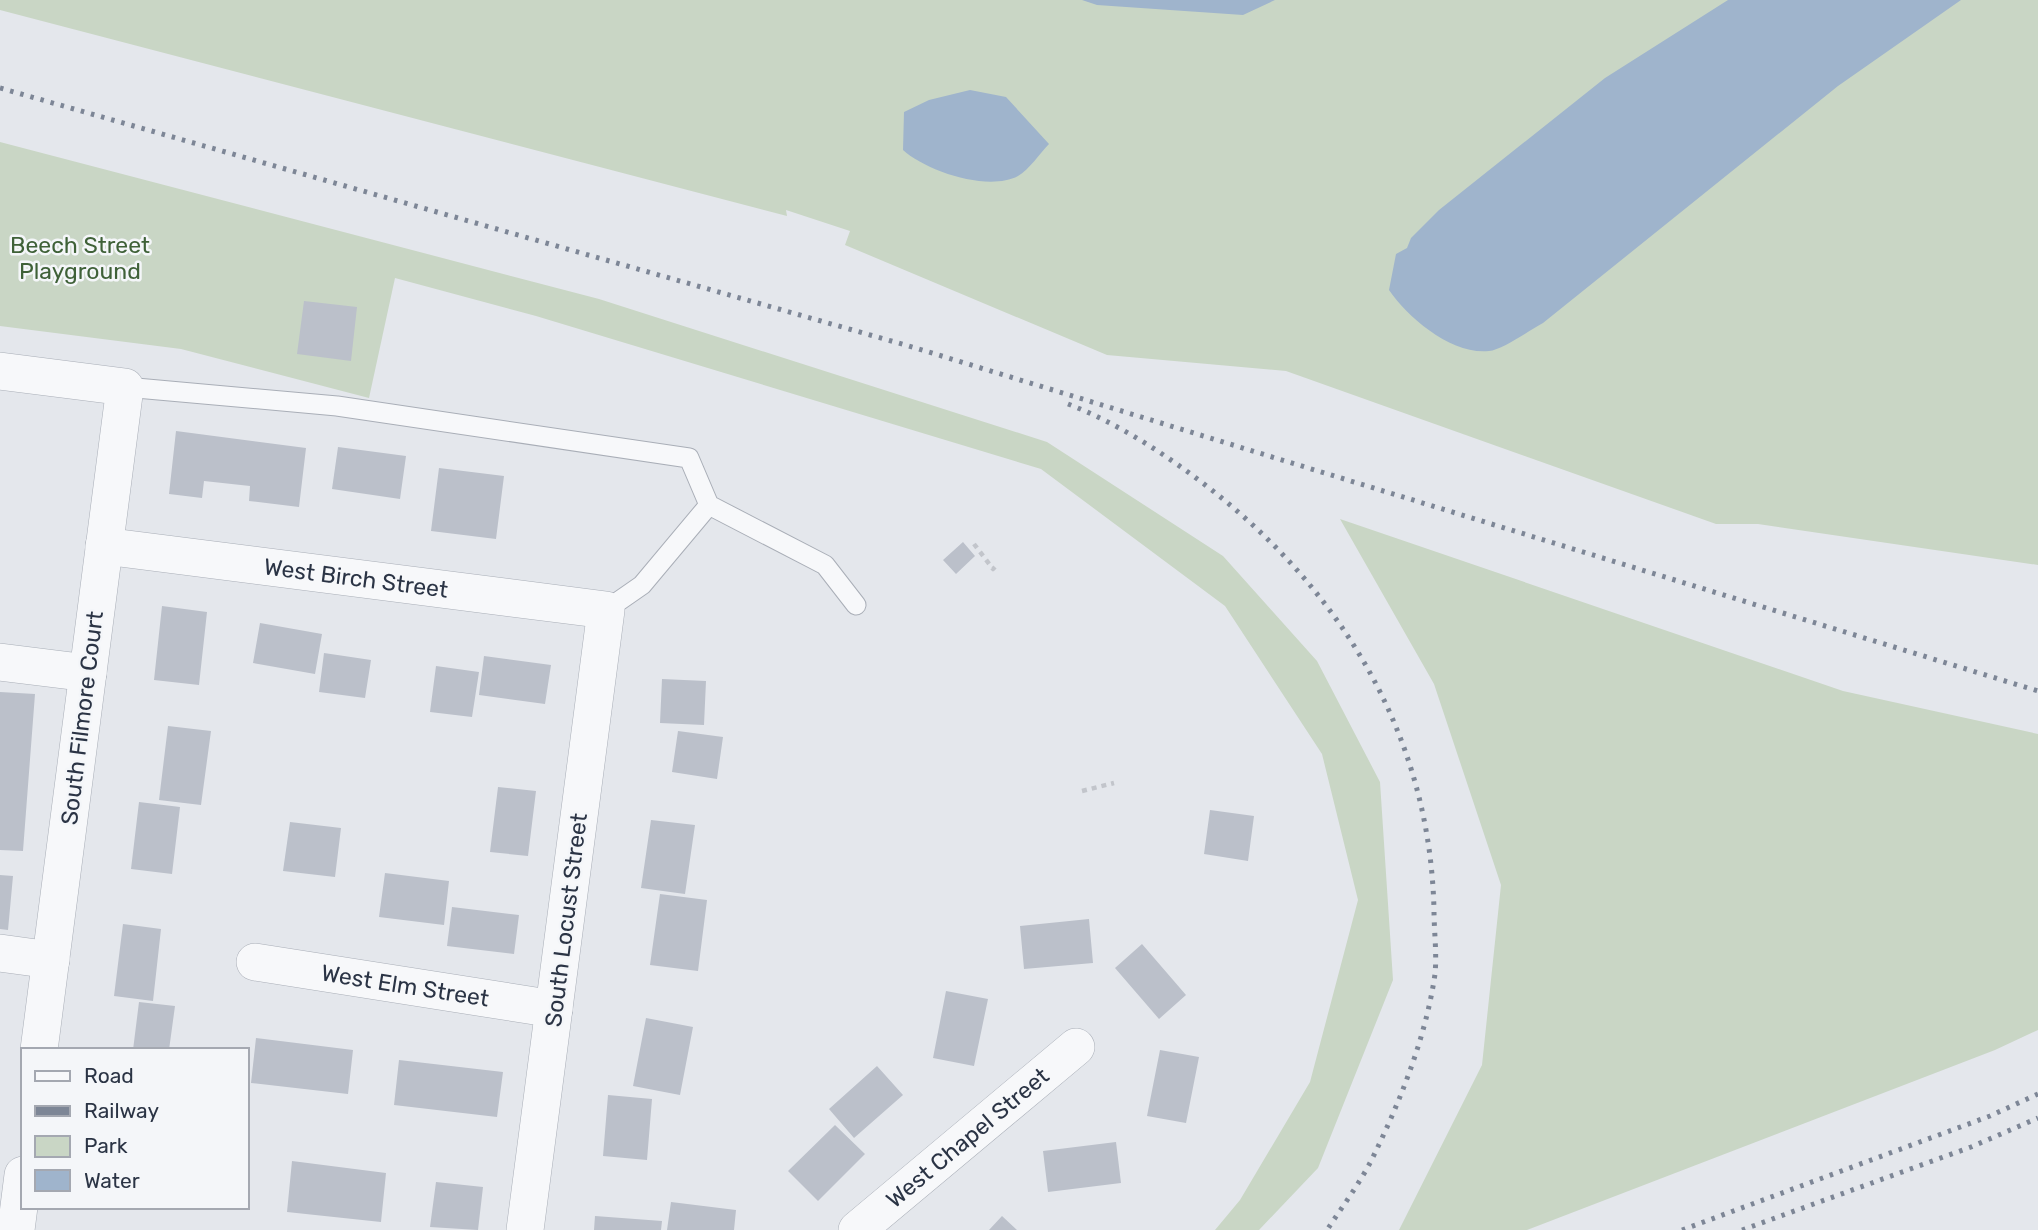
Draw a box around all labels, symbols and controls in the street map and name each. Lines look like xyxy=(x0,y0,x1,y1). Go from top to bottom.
park label: Beech Street Playground xyxy=(10,231,150,285)
street label: West Birch Street xyxy=(262,552,450,604)
street label: South Filmore Court xyxy=(55,609,109,827)
street label: South Locust Street xyxy=(539,811,593,1029)
street label: West Elm Street xyxy=(319,959,491,1013)
legend xyxy=(21,1048,248,1209)
street label: West Chapel Street xyxy=(880,1062,1055,1214)
text: Road xyxy=(84,1063,134,1088)
text: Railway xyxy=(84,1098,159,1123)
text: Park xyxy=(84,1133,128,1158)
text: Water xyxy=(84,1168,140,1193)

